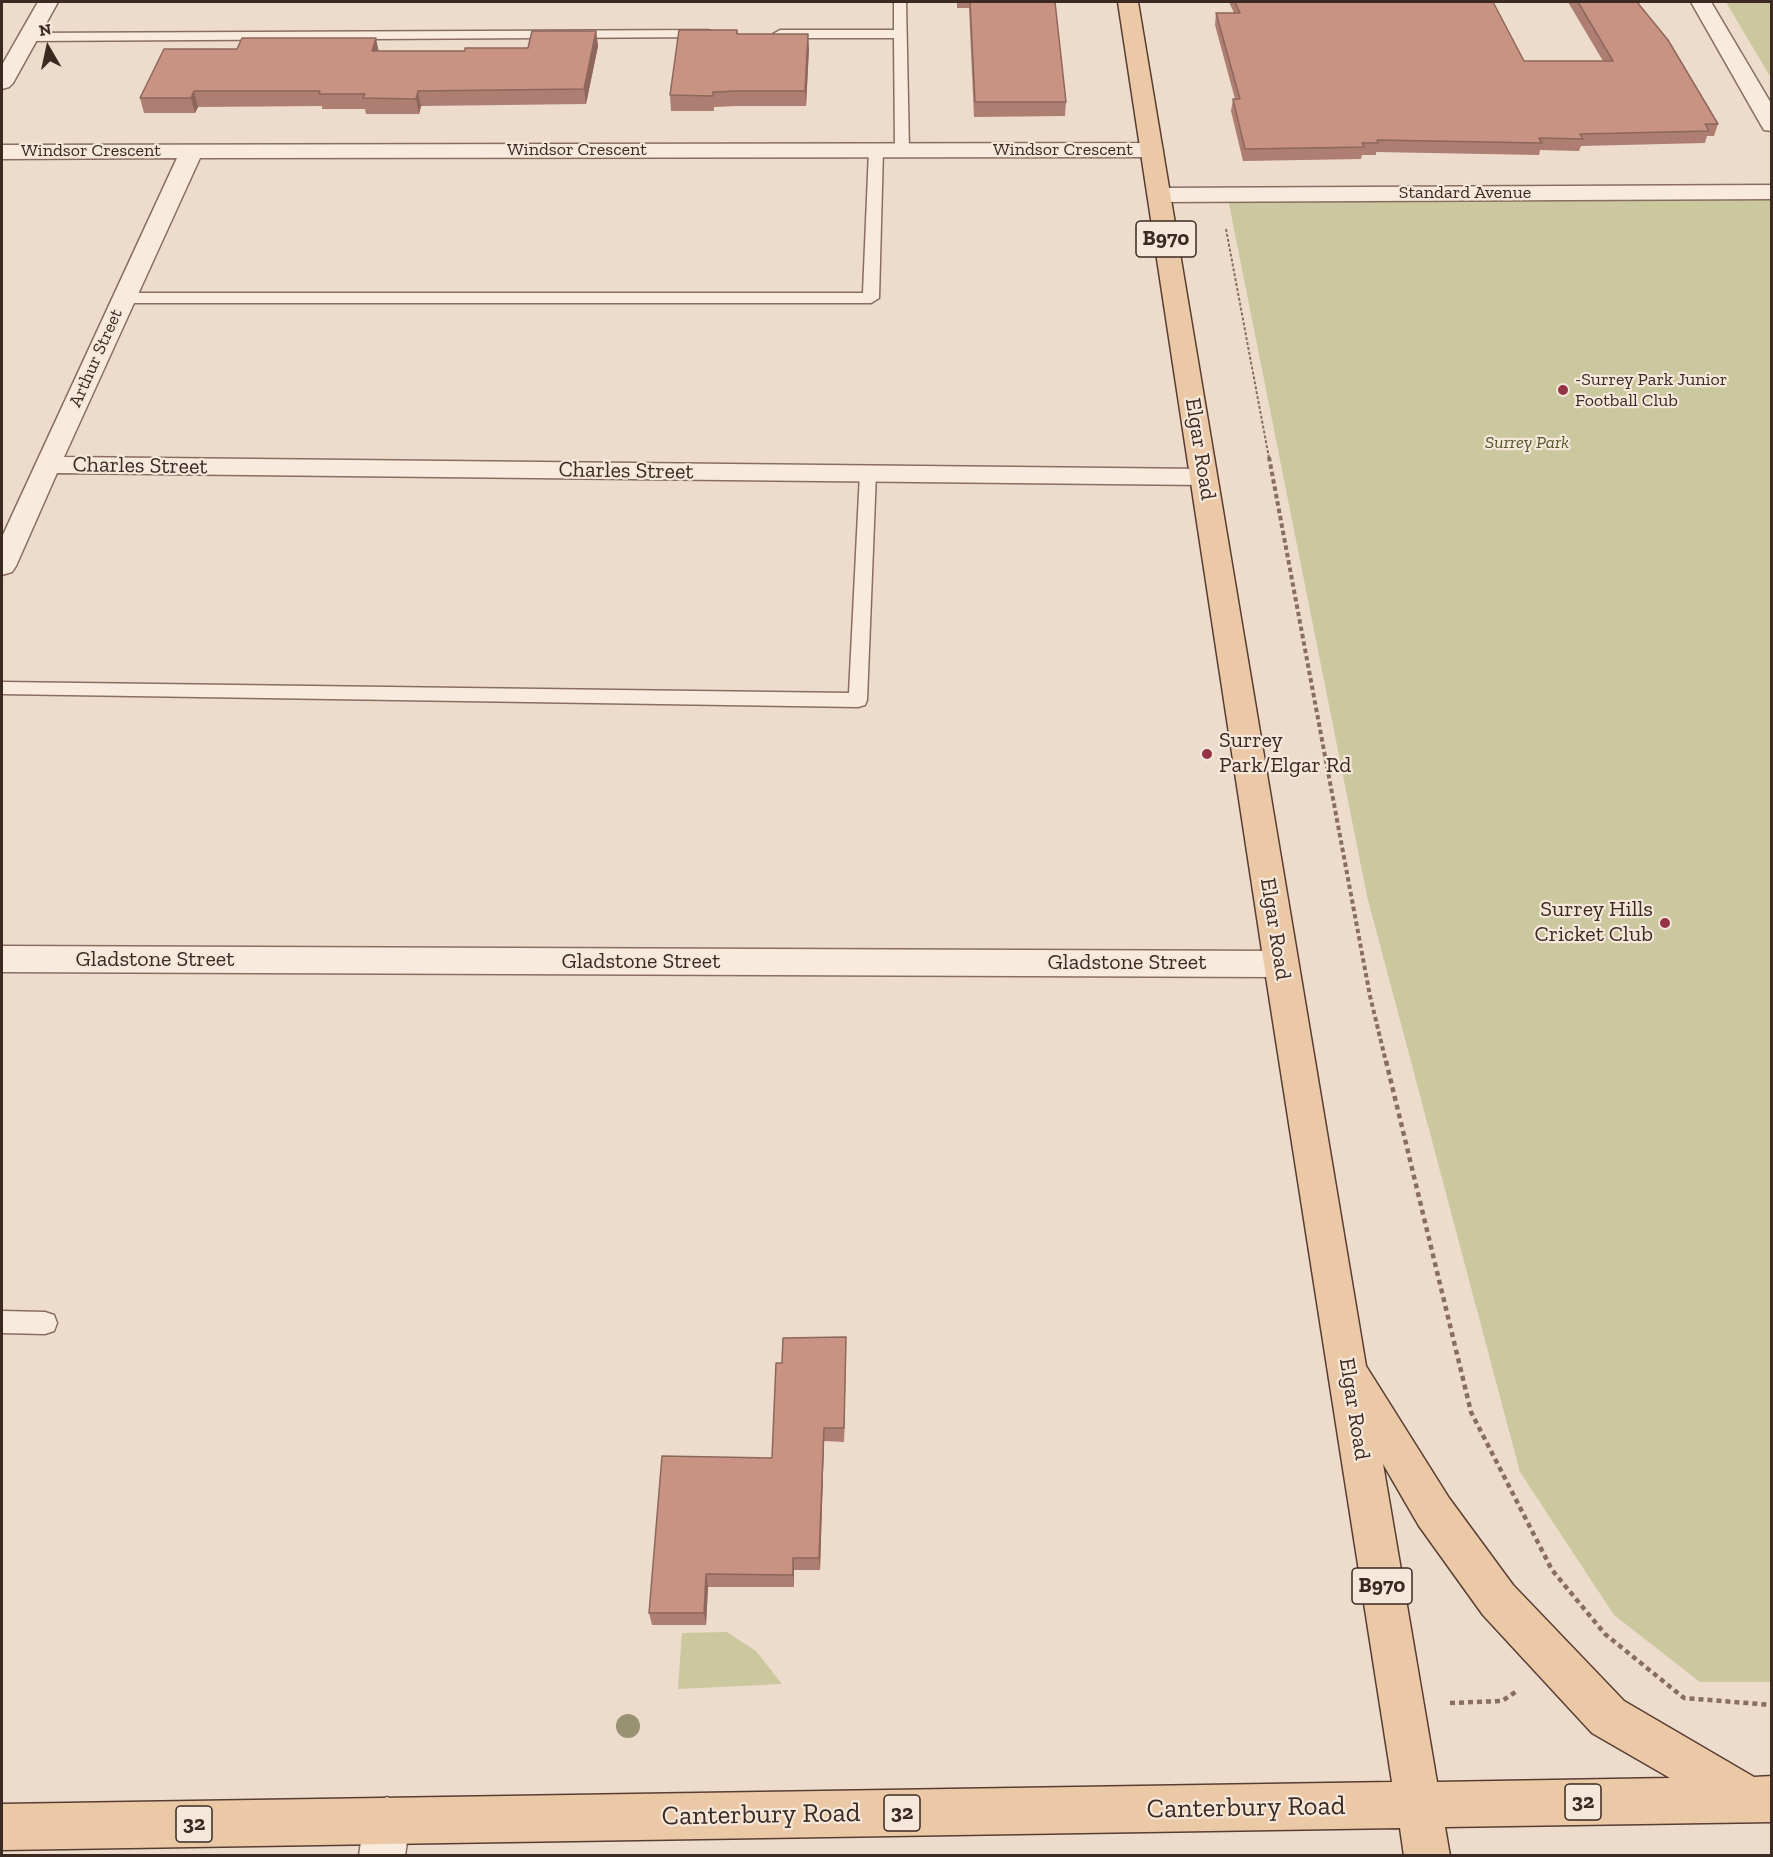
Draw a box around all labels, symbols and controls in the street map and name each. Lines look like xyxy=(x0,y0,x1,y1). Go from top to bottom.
north arrow xyxy=(18,18,78,78)
text: N xyxy=(38,19,53,40)
street label: Windsor Crescent xyxy=(507,139,647,161)
street label: Windsor Crescent xyxy=(993,139,1133,161)
street label: Windsor Crescent xyxy=(21,140,161,162)
street label: Standard Avenue xyxy=(1399,182,1531,204)
road number: B970 xyxy=(1136,221,1196,257)
street label: Arthur Street xyxy=(65,306,127,410)
place label: -Surrey Park Junior Football Club xyxy=(1575,369,1727,412)
marker: -Surrey Park Junior Football Club xyxy=(1556,383,1570,397)
street label: Elgar Road xyxy=(1179,396,1221,502)
park label: Surrey Park xyxy=(1485,432,1569,454)
street label: Charles Street xyxy=(72,452,208,480)
street label: Charles Street xyxy=(558,457,694,485)
place label: Surrey Park/Elgar Rd xyxy=(1219,728,1351,780)
marker: Surrey Park/Elgar Rd xyxy=(1200,747,1214,761)
street label: Elgar Road xyxy=(1254,876,1296,982)
place label: Surrey Hills Cricket Club xyxy=(1535,897,1653,948)
marker: Surrey Hills Cricket Club xyxy=(1658,916,1672,930)
street label: Gladstone Street xyxy=(76,947,234,973)
street label: Gladstone Street xyxy=(562,949,720,975)
street label: Gladstone Street xyxy=(1048,950,1206,976)
street label: Elgar Road xyxy=(1333,1356,1375,1462)
road number: B970 xyxy=(1352,1568,1412,1604)
road number: 32 xyxy=(1565,1784,1601,1820)
street label: Canterbury Road xyxy=(1146,1790,1346,1826)
road number: 32 xyxy=(884,1795,920,1831)
street label: Canterbury Road xyxy=(661,1797,861,1833)
road number: 32 xyxy=(176,1806,212,1842)

